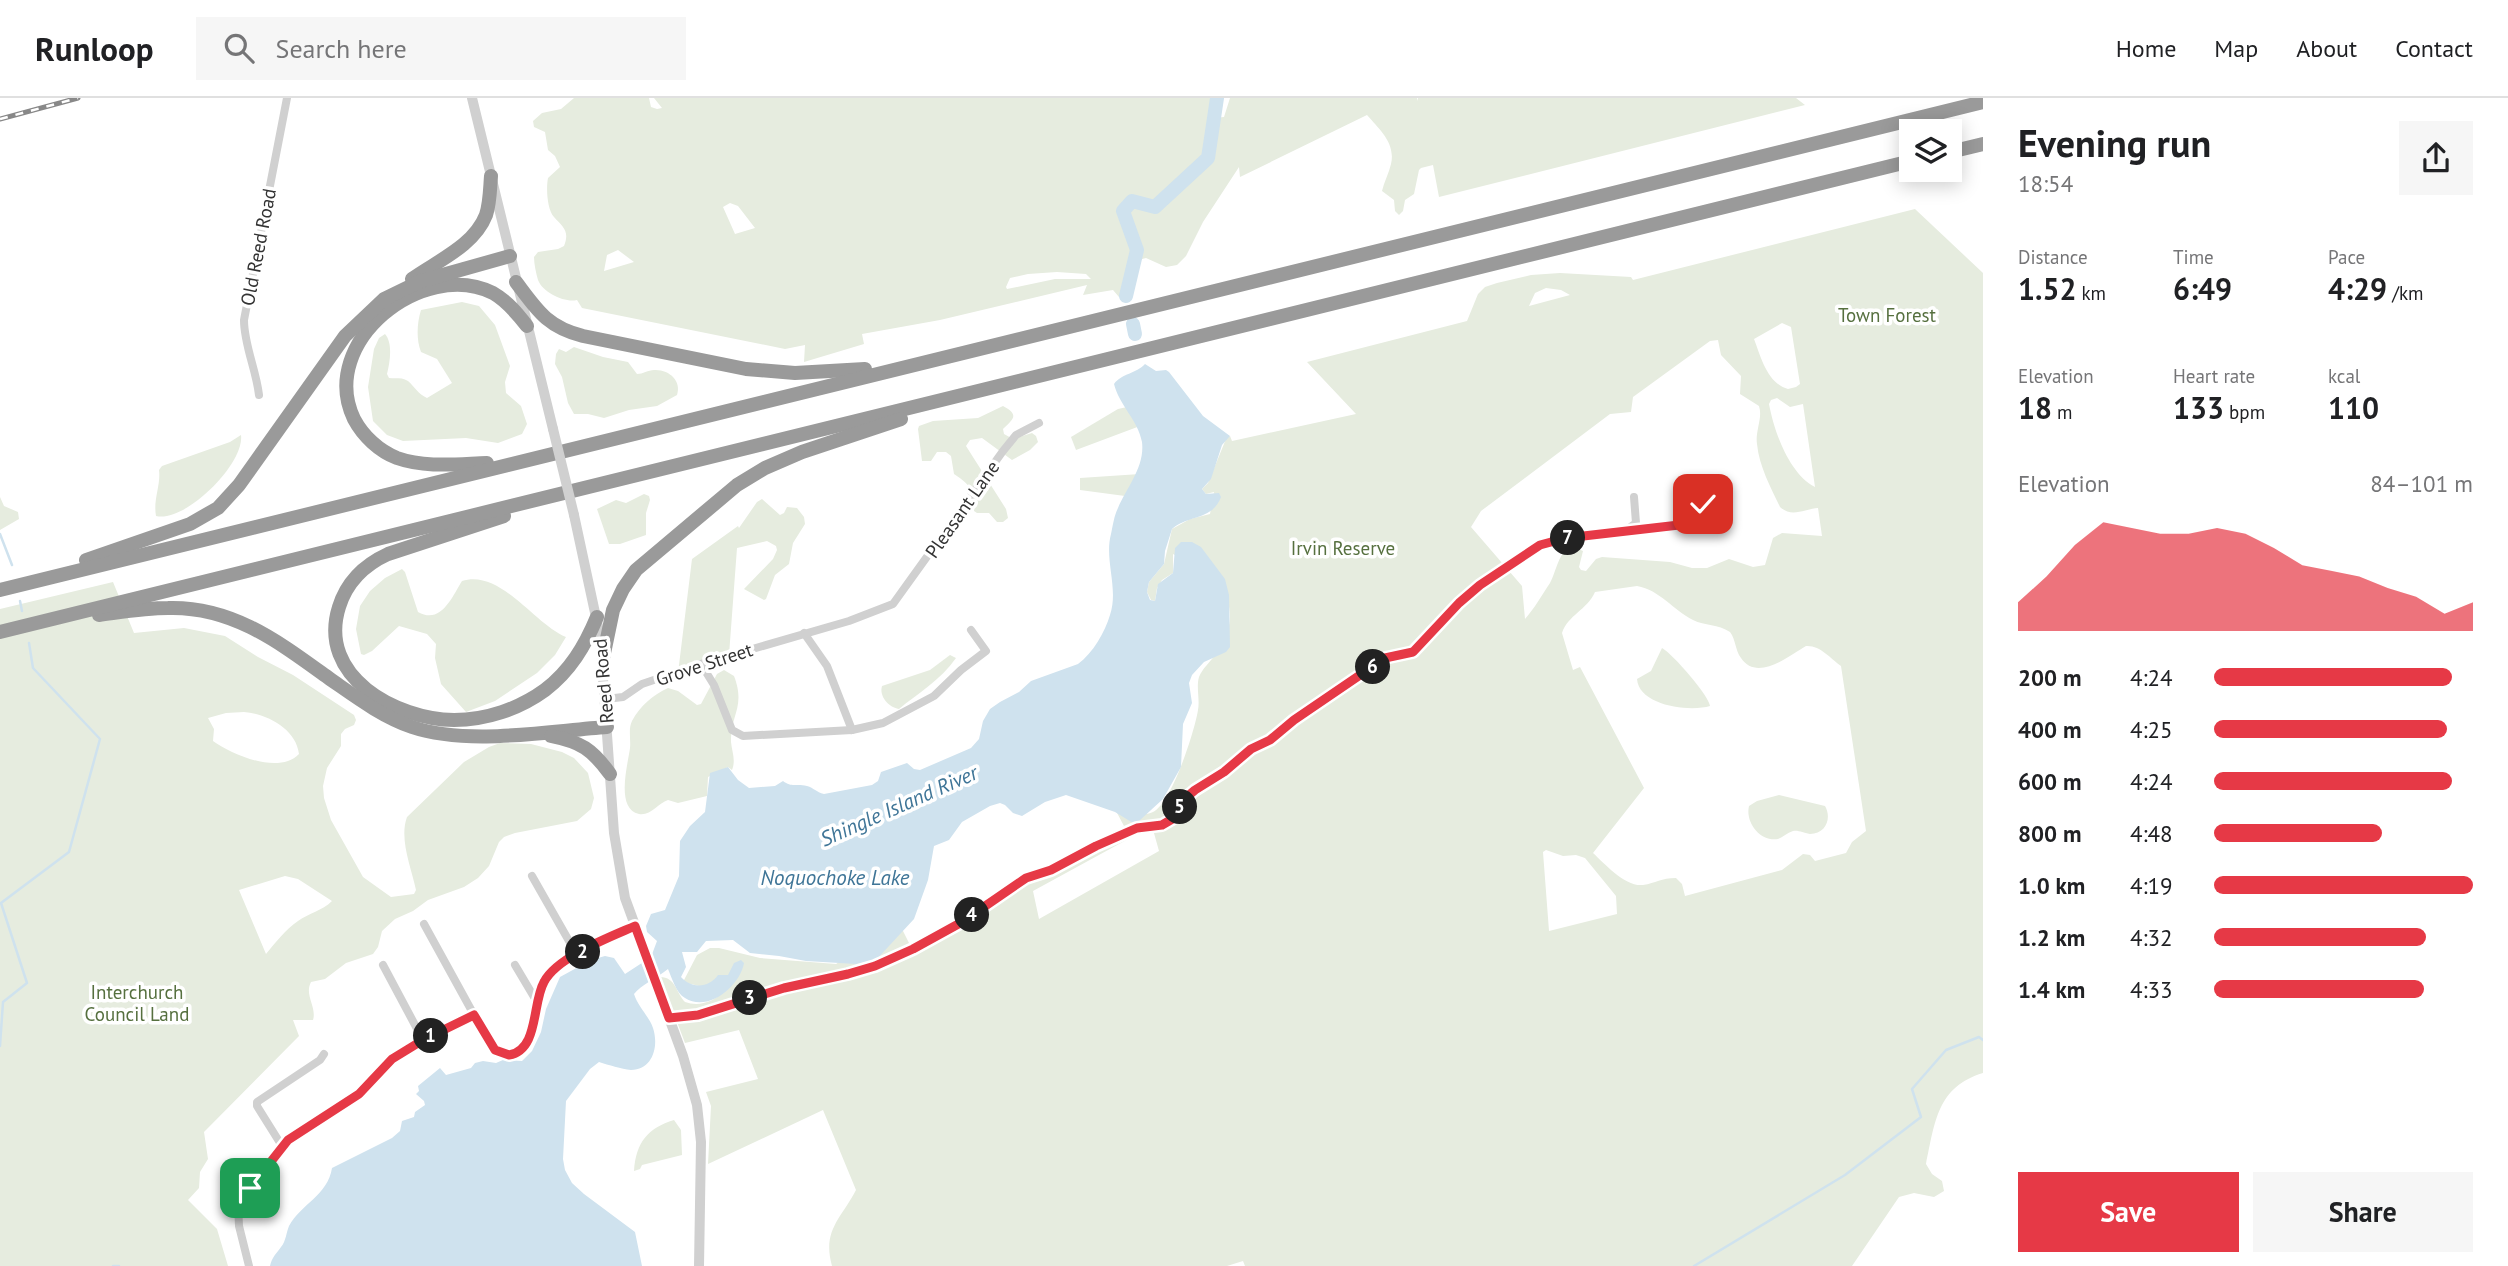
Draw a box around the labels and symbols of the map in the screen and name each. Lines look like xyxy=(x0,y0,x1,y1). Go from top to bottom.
street label: Old Reed Road xyxy=(235,186,281,308)
park label: Town Forest xyxy=(1838,303,1937,327)
street label: Pleasant Lane xyxy=(920,456,1004,562)
pin xyxy=(1673,474,1733,534)
pin: 7 xyxy=(1550,520,1586,556)
park label: Irvin Reserve xyxy=(1291,536,1395,560)
street label: Grove Street xyxy=(653,637,756,691)
street label: Reed Road xyxy=(587,638,619,724)
pin: 6 xyxy=(1356,650,1390,684)
water label: Shingle Island River xyxy=(816,758,984,852)
pin: 5 xyxy=(1162,790,1198,824)
water label: Noquochoke Lake xyxy=(761,864,910,891)
pin: 4 xyxy=(954,898,990,932)
pin: 2 xyxy=(566,934,600,970)
park label: Interchurch Council Land xyxy=(85,980,189,1026)
pin: 3 xyxy=(732,981,768,1016)
pin: 1 xyxy=(414,1018,448,1054)
pin xyxy=(220,1158,280,1218)

